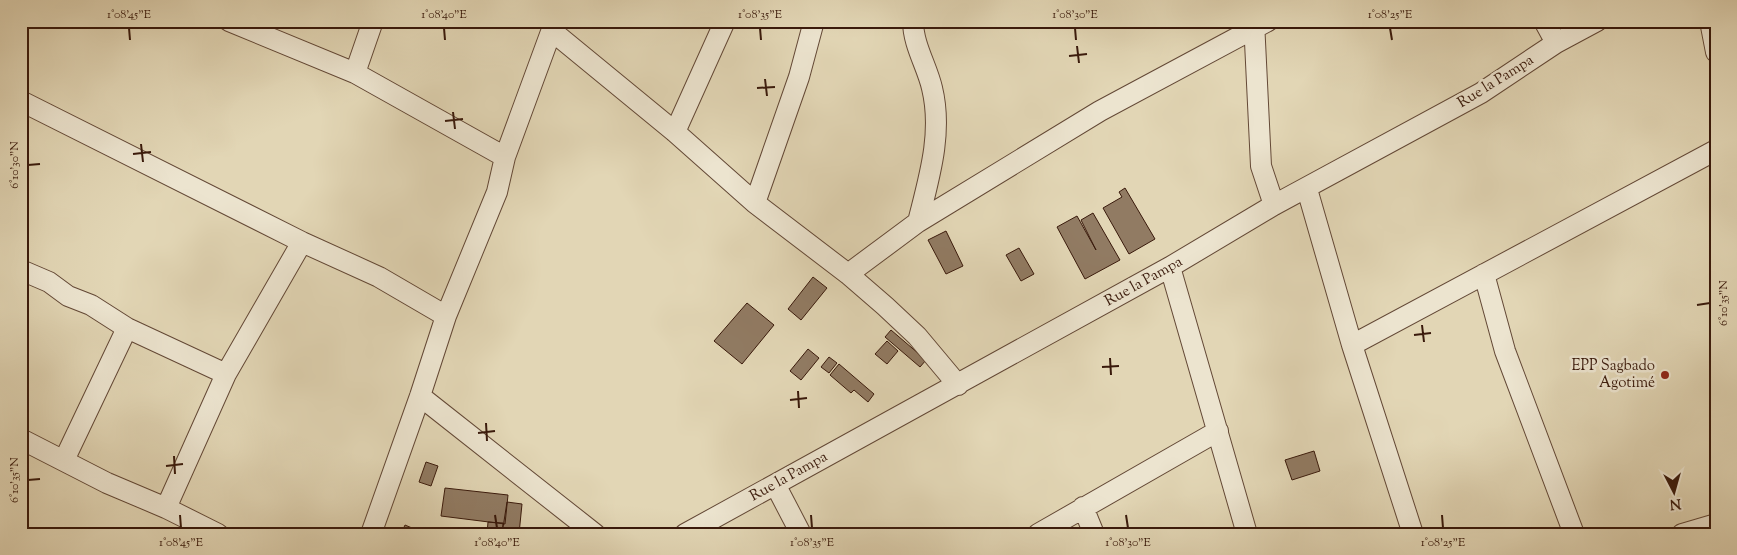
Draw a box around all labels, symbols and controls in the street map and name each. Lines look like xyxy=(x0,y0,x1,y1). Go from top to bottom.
text: 1°08'45"E xyxy=(107,6,152,24)
text: 1°08'40"E xyxy=(421,6,468,24)
text: 1°08'35"E xyxy=(738,6,783,24)
text: 1°08'30"E xyxy=(1052,6,1099,24)
text: 1°08'25"E xyxy=(1368,6,1413,24)
street label: Rue la Pampa xyxy=(1454,50,1538,114)
text: 6°10'30"N xyxy=(6,141,24,189)
street label: Rue la Pampa xyxy=(1101,252,1187,312)
text: 6°10'35"N xyxy=(1715,280,1733,326)
place label: EPP Sagbado Agotimé xyxy=(1572,356,1655,394)
marker: EPP Sagbado Agotimé xyxy=(1659,369,1671,381)
street label: Rue la Pampa xyxy=(746,447,832,507)
text: 6°10'35"N xyxy=(6,457,24,503)
north arrow xyxy=(1650,468,1700,518)
text: N xyxy=(1669,492,1682,513)
text: 1°08'45"E xyxy=(159,534,204,552)
text: 1°08'40"E xyxy=(474,534,521,552)
text: 1°08'35"E xyxy=(790,534,835,552)
text: 1°08'30"E xyxy=(1105,534,1152,552)
text: 1°08'25"E xyxy=(1421,534,1466,552)

